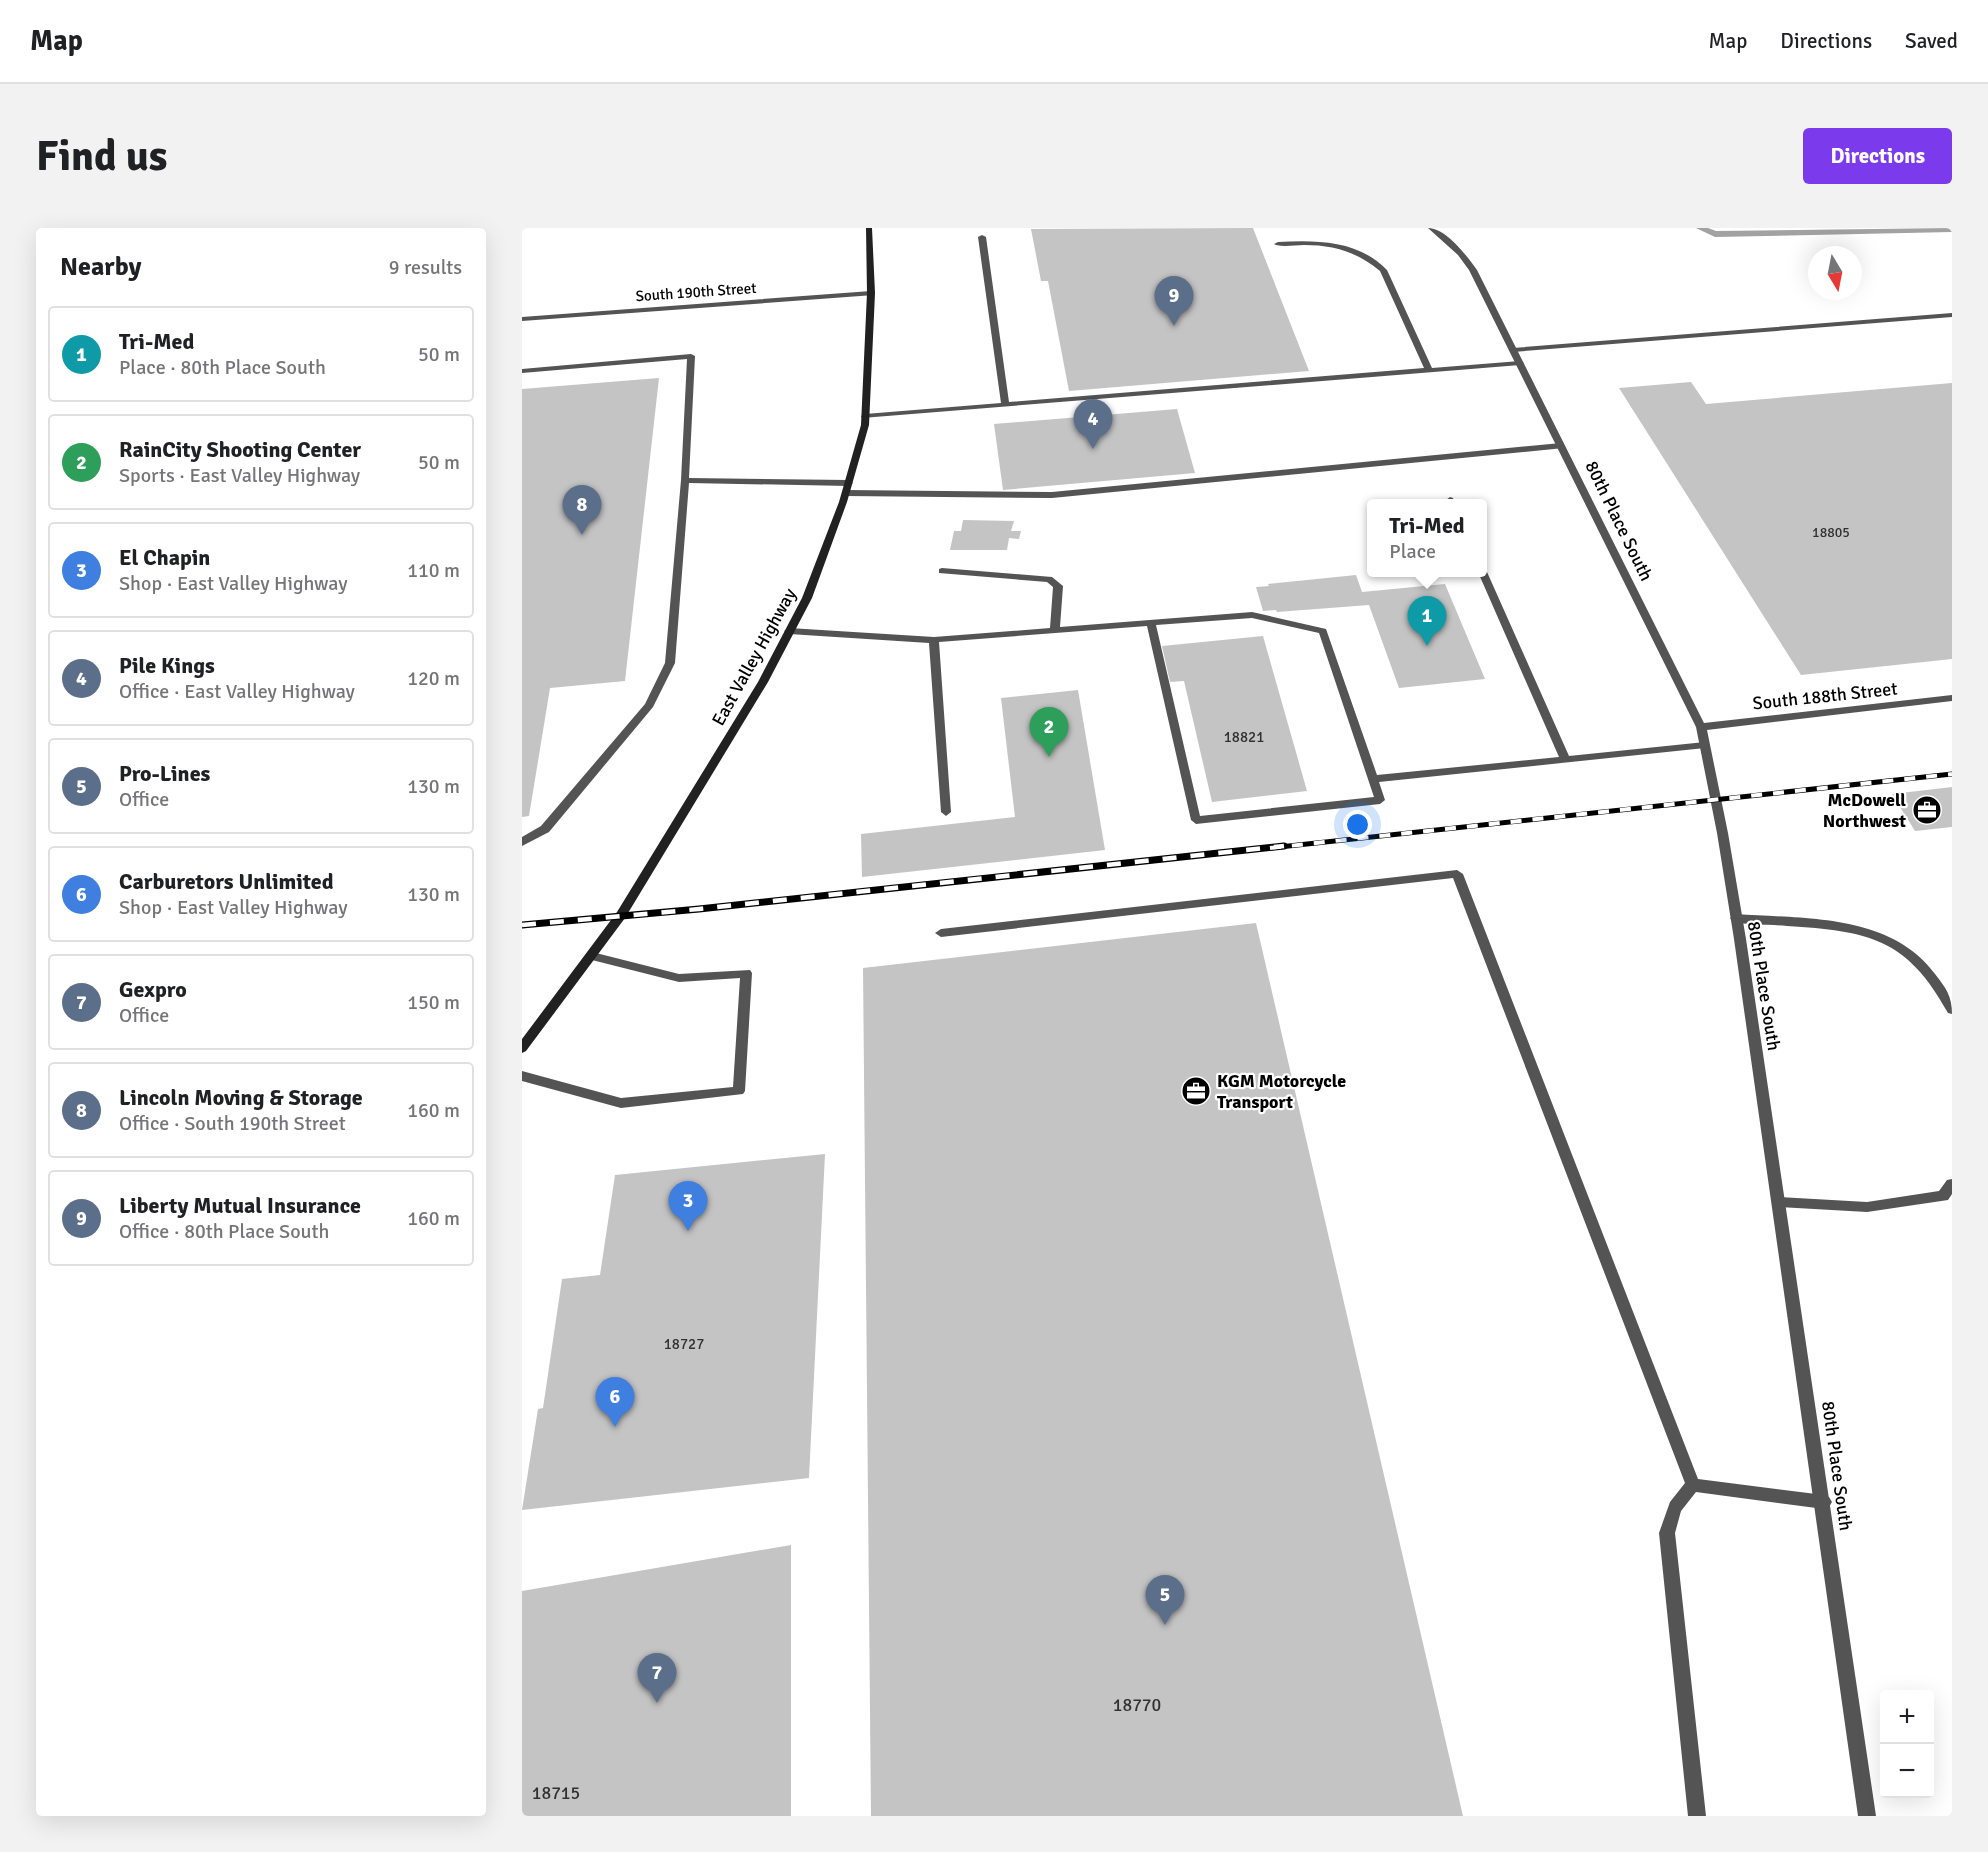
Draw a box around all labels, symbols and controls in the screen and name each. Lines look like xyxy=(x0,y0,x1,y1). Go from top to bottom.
text: Map xyxy=(30,24,83,58)
text: Map xyxy=(1709,28,1747,54)
text: Directions xyxy=(1780,28,1872,54)
text: Saved xyxy=(1905,28,1958,54)
button: Directions xyxy=(1803,128,1952,184)
text: Find us xyxy=(36,131,167,182)
north arrow xyxy=(1808,246,1862,300)
text: Nearby xyxy=(60,251,141,283)
text: 9 results xyxy=(389,255,462,280)
pin: 9 xyxy=(1154,276,1194,326)
street label: South 190th Street xyxy=(635,279,757,305)
text: Tri-Med xyxy=(119,328,194,355)
text: 1 xyxy=(76,342,87,367)
text: 50 m xyxy=(418,342,460,367)
text: Place · 80th Place South xyxy=(119,355,326,380)
pin: 4 xyxy=(1074,400,1112,449)
text: RainCity Shooting Center xyxy=(119,436,361,463)
text: 2 xyxy=(76,450,87,475)
text: 50 m xyxy=(418,450,460,475)
street label: 80th Place South xyxy=(1580,457,1658,585)
text: Sports · East Valley Highway xyxy=(119,463,360,488)
pin: 8 xyxy=(562,486,602,535)
popup xyxy=(1367,499,1487,577)
text: Tri-Med xyxy=(1389,512,1465,539)
house number: 18805 xyxy=(1812,524,1850,541)
text: Place xyxy=(1389,539,1436,564)
text: El Chapin xyxy=(119,544,210,571)
text: 3 xyxy=(76,558,87,583)
text: 110 m xyxy=(407,558,460,583)
text: Shop · East Valley Highway xyxy=(119,571,348,596)
street label: East Valley Highway xyxy=(707,584,801,730)
pin: 1 xyxy=(1408,596,1446,646)
text: Pile Kings xyxy=(119,652,215,679)
text: 4 xyxy=(76,666,87,691)
text: 120 m xyxy=(407,666,460,691)
street label: South 188th Street xyxy=(1752,677,1898,715)
text: Office · East Valley Highway xyxy=(119,679,355,704)
pin: 2 xyxy=(1030,708,1068,757)
house number: 18821 xyxy=(1224,728,1264,746)
text: Pro-Lines xyxy=(119,760,210,787)
text: 5 xyxy=(76,774,87,799)
text: 130 m xyxy=(407,774,460,799)
text: Office xyxy=(119,787,169,812)
place label: McDowell Northwest xyxy=(1823,789,1906,832)
office icon: McDowell Northwest xyxy=(1911,794,1943,826)
your location xyxy=(1343,810,1372,839)
text: Carburetors Unlimited xyxy=(119,868,334,895)
text: 6 xyxy=(76,882,87,907)
text: 130 m xyxy=(407,882,460,907)
text: Shop · East Valley Highway xyxy=(119,895,348,920)
street label: 80th Place South xyxy=(1743,920,1785,1052)
text: Gexpro xyxy=(119,976,187,1003)
text: 7 xyxy=(76,990,87,1015)
text: 150 m xyxy=(407,990,460,1015)
text: Office xyxy=(119,1003,169,1028)
place label: KGM Motorcycle Transport xyxy=(1217,1070,1346,1113)
office icon: KGM Motorcycle Transport xyxy=(1180,1075,1212,1107)
text: Lincoln Moving & Storage xyxy=(119,1084,363,1111)
text: 8 xyxy=(76,1098,87,1123)
text: 160 m xyxy=(407,1098,460,1123)
text: Office · South 190th Street xyxy=(119,1111,346,1136)
pin: 3 xyxy=(668,1182,708,1231)
text: Liberty Mutual Insurance xyxy=(119,1192,361,1219)
text: 9 xyxy=(76,1206,87,1231)
text: 160 m xyxy=(407,1206,460,1231)
text: Office · 80th Place South xyxy=(119,1219,329,1244)
house number: 18727 xyxy=(664,1335,704,1353)
pin: 6 xyxy=(596,1378,634,1427)
street label: 80th Place South xyxy=(1817,1400,1857,1532)
pin: 5 xyxy=(1146,1576,1184,1625)
pin: 7 xyxy=(638,1654,676,1703)
map controls xyxy=(1880,1690,1934,1798)
button: + xyxy=(1880,1690,1934,1744)
house number: 18770 xyxy=(1113,1694,1161,1716)
button: − xyxy=(1880,1744,1934,1798)
house number: 18715 xyxy=(532,1782,580,1804)

